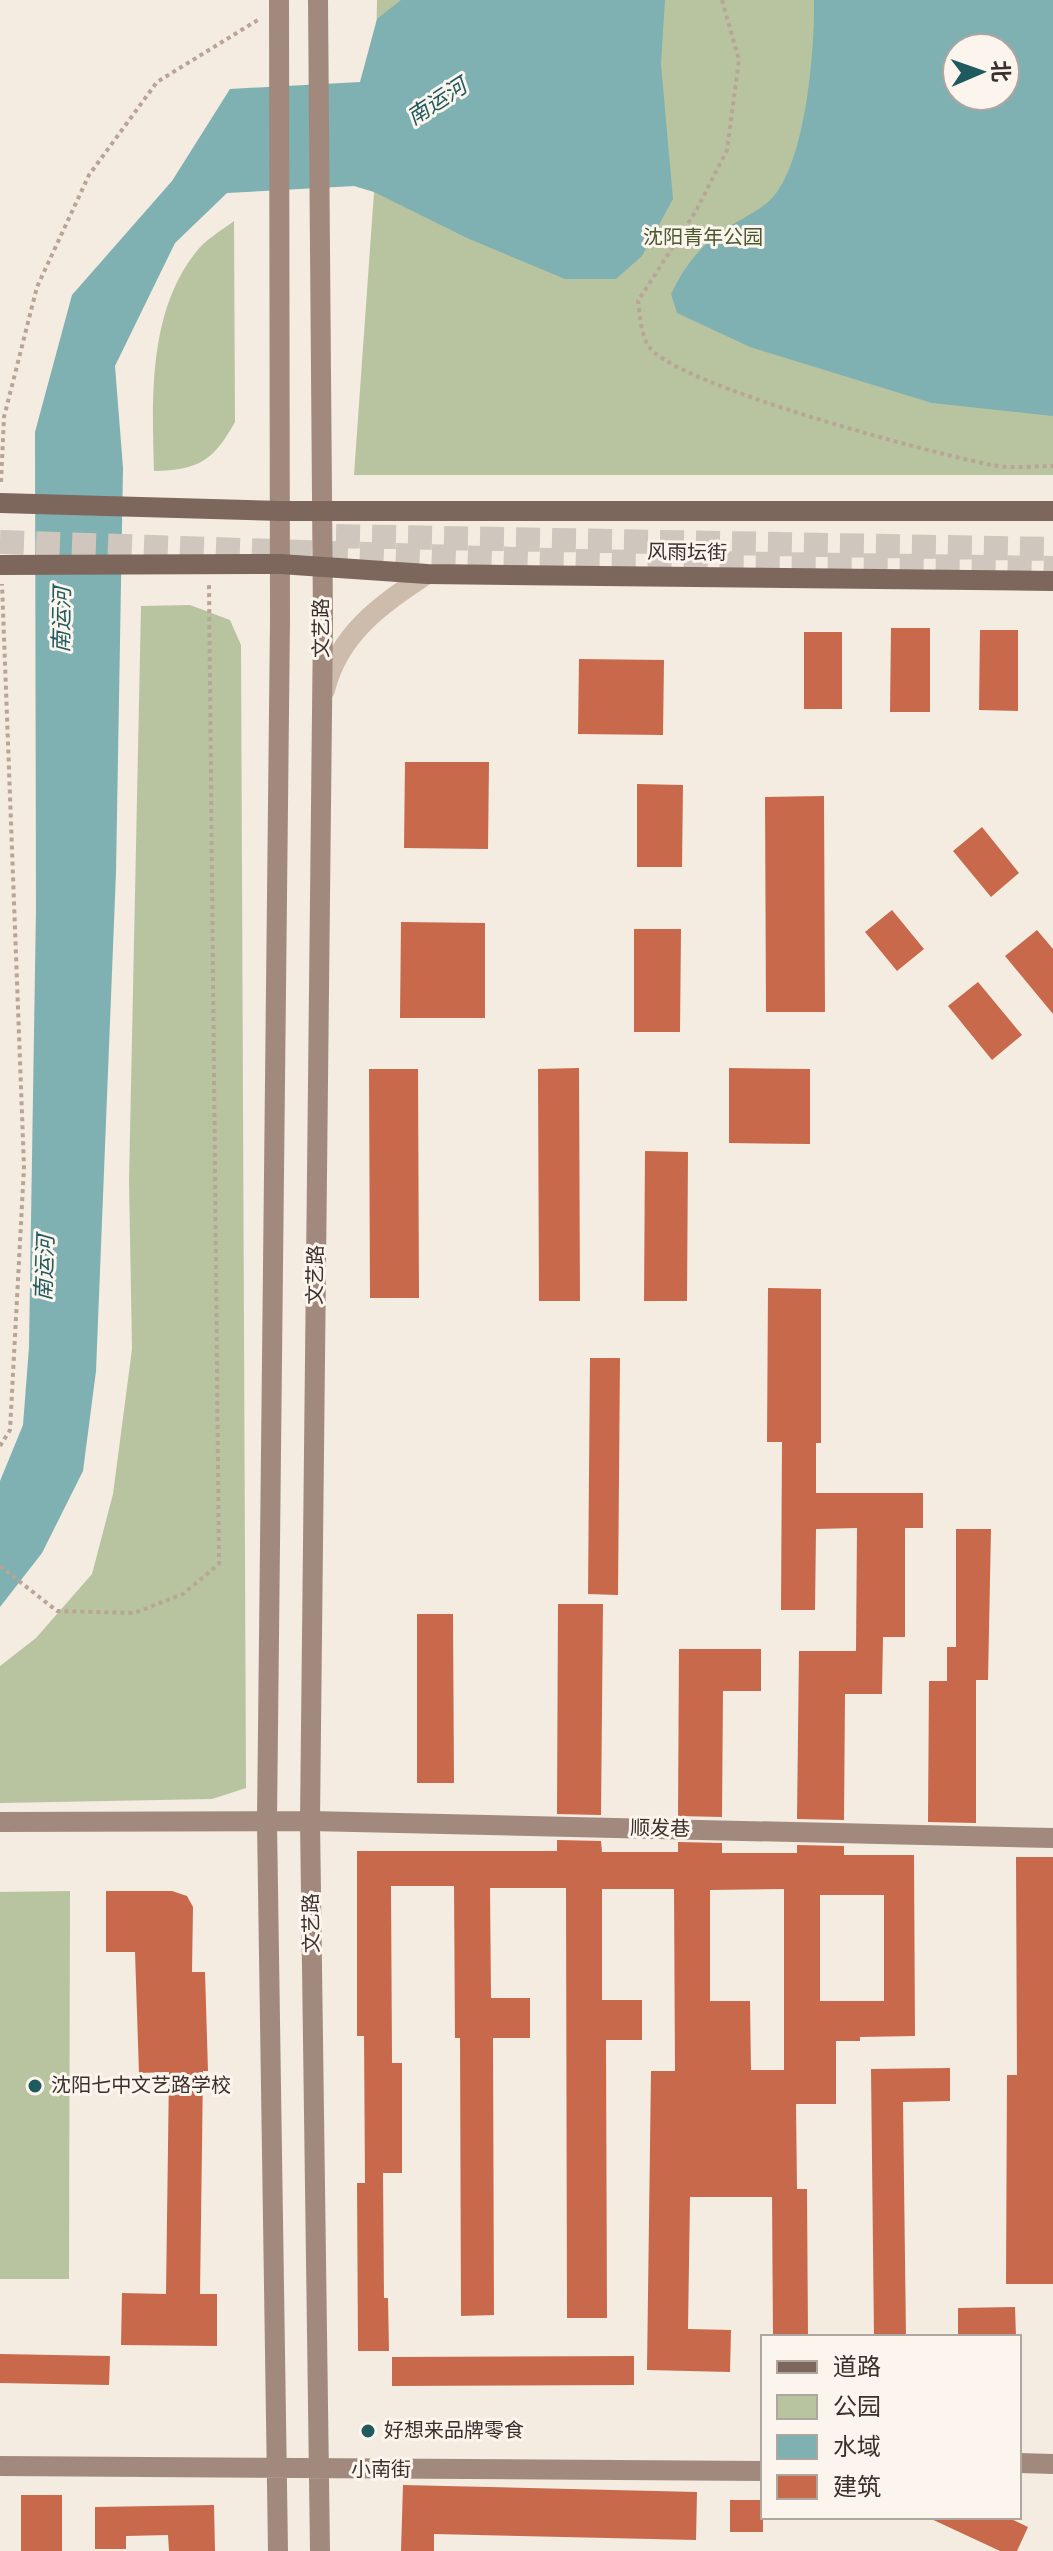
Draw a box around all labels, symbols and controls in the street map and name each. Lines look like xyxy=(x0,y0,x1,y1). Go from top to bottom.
north arrow xyxy=(941,32,1021,112)
text: 北 xyxy=(987,60,1013,83)
water label: 南运河 xyxy=(402,71,475,131)
park label: 沈阳青年公园 xyxy=(643,226,763,250)
street label: 风雨坛街 xyxy=(647,540,727,566)
water label: 南运河 xyxy=(48,583,76,653)
street label: 文艺路 xyxy=(310,598,334,658)
water label: 南运河 xyxy=(31,1231,59,1301)
street label: 文艺路 xyxy=(303,1245,329,1305)
street label: 顺发巷 xyxy=(630,1816,690,1842)
street label: 文艺路 xyxy=(299,1893,325,1953)
place label: 沈阳七中文艺路学校 xyxy=(51,2074,231,2098)
marker: 沈阳七中文艺路学校 xyxy=(26,2077,44,2095)
legend xyxy=(761,2335,1021,2519)
text: 道路 xyxy=(833,2353,881,2382)
text: 公园 xyxy=(833,2393,881,2422)
place label: 好想来品牌零食 xyxy=(384,2419,524,2443)
marker: 好想来品牌零食 xyxy=(359,2422,377,2440)
text: 水域 xyxy=(833,2433,881,2462)
street label: 小南街 xyxy=(351,2458,411,2482)
text: 建筑 xyxy=(833,2473,881,2502)

